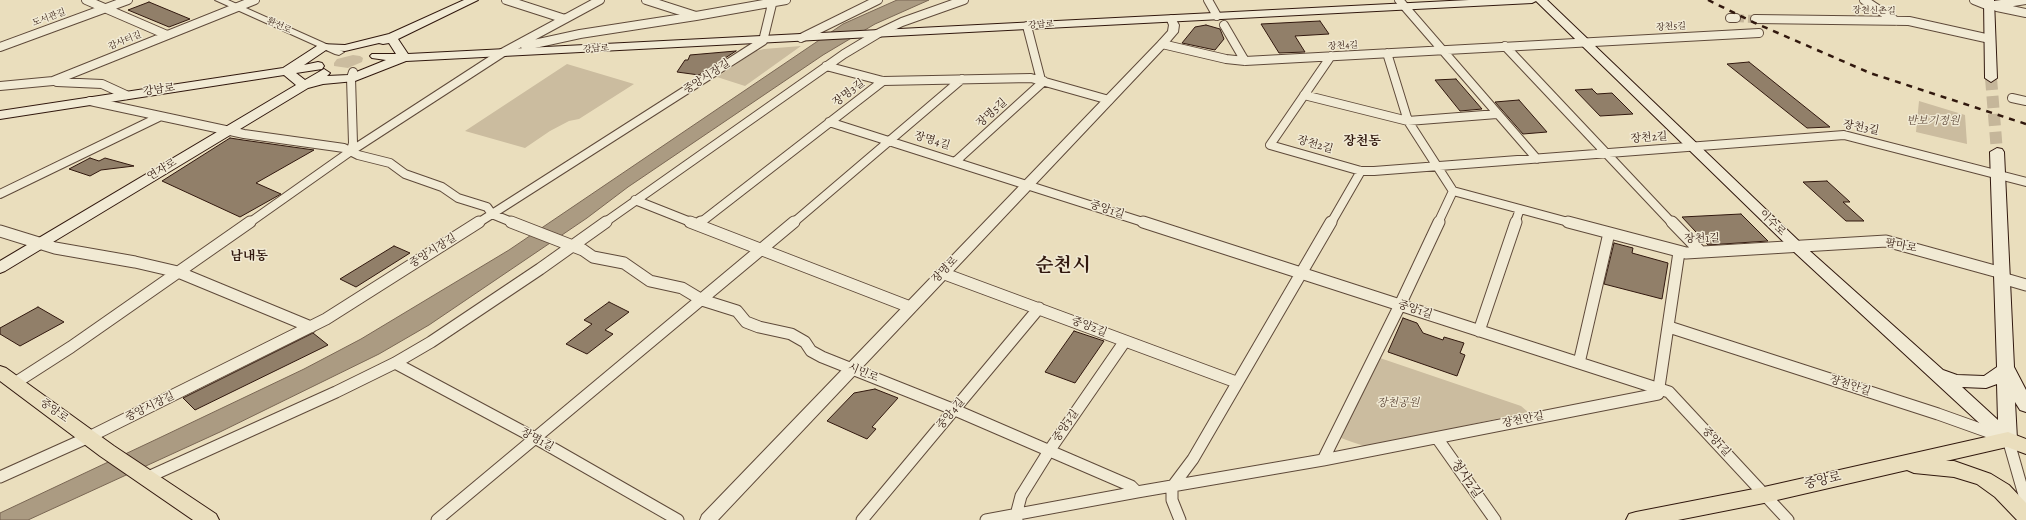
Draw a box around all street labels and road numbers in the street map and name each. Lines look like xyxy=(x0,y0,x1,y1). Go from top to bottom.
street label: 장천신촌길 xyxy=(1852,5,1896,17)
street label: 도서관길 xyxy=(31,7,67,29)
street label: 환선로 xyxy=(265,16,293,36)
street label: 강남로 xyxy=(1028,19,1054,31)
street label: 장천5길 xyxy=(1656,21,1686,33)
street label: 감사터길 xyxy=(107,29,143,53)
street label: 장천4길 xyxy=(1328,40,1358,52)
street label: 강남로 xyxy=(583,43,609,55)
street label: 중앙시장길 xyxy=(681,57,733,97)
street label: 장명3길 xyxy=(830,77,868,109)
street label: 강남로 xyxy=(142,81,176,99)
street label: 장명5길 xyxy=(974,96,1010,130)
street label: 장천3길 xyxy=(1842,118,1880,138)
street label: 장명4길 xyxy=(912,129,952,153)
street label: 장천2길 xyxy=(1630,130,1668,146)
street label: 장천2길 xyxy=(1295,134,1335,156)
street label: 연자로 xyxy=(145,156,179,184)
street label: 중앙1길 xyxy=(1088,198,1126,222)
street label: 이수로 xyxy=(1756,207,1788,239)
street label: 중앙시장길 xyxy=(407,231,459,271)
street label: 장천1길 xyxy=(1684,232,1720,246)
street label: 팔마로 xyxy=(1884,236,1918,256)
street label: 장명로 xyxy=(929,254,961,286)
street label: 중앙1길 xyxy=(1396,298,1434,322)
street label: 중앙2길 xyxy=(1069,314,1109,340)
street label: 시민로 xyxy=(846,361,880,385)
street label: 장천안길 xyxy=(1828,373,1872,399)
street label: 중앙시장길 xyxy=(123,389,177,425)
street label: 중앙로 xyxy=(37,396,71,426)
street label: 중앙4길 xyxy=(934,396,968,432)
street label: 중앙3길 xyxy=(1050,407,1082,445)
street label: 장천안길 xyxy=(1501,409,1545,431)
street label: 중앙1길 xyxy=(1699,424,1733,460)
street label: 장명1길 xyxy=(518,426,556,454)
street label: 청사2길 xyxy=(1447,457,1485,501)
street label: 중앙로 xyxy=(1803,469,1843,493)

